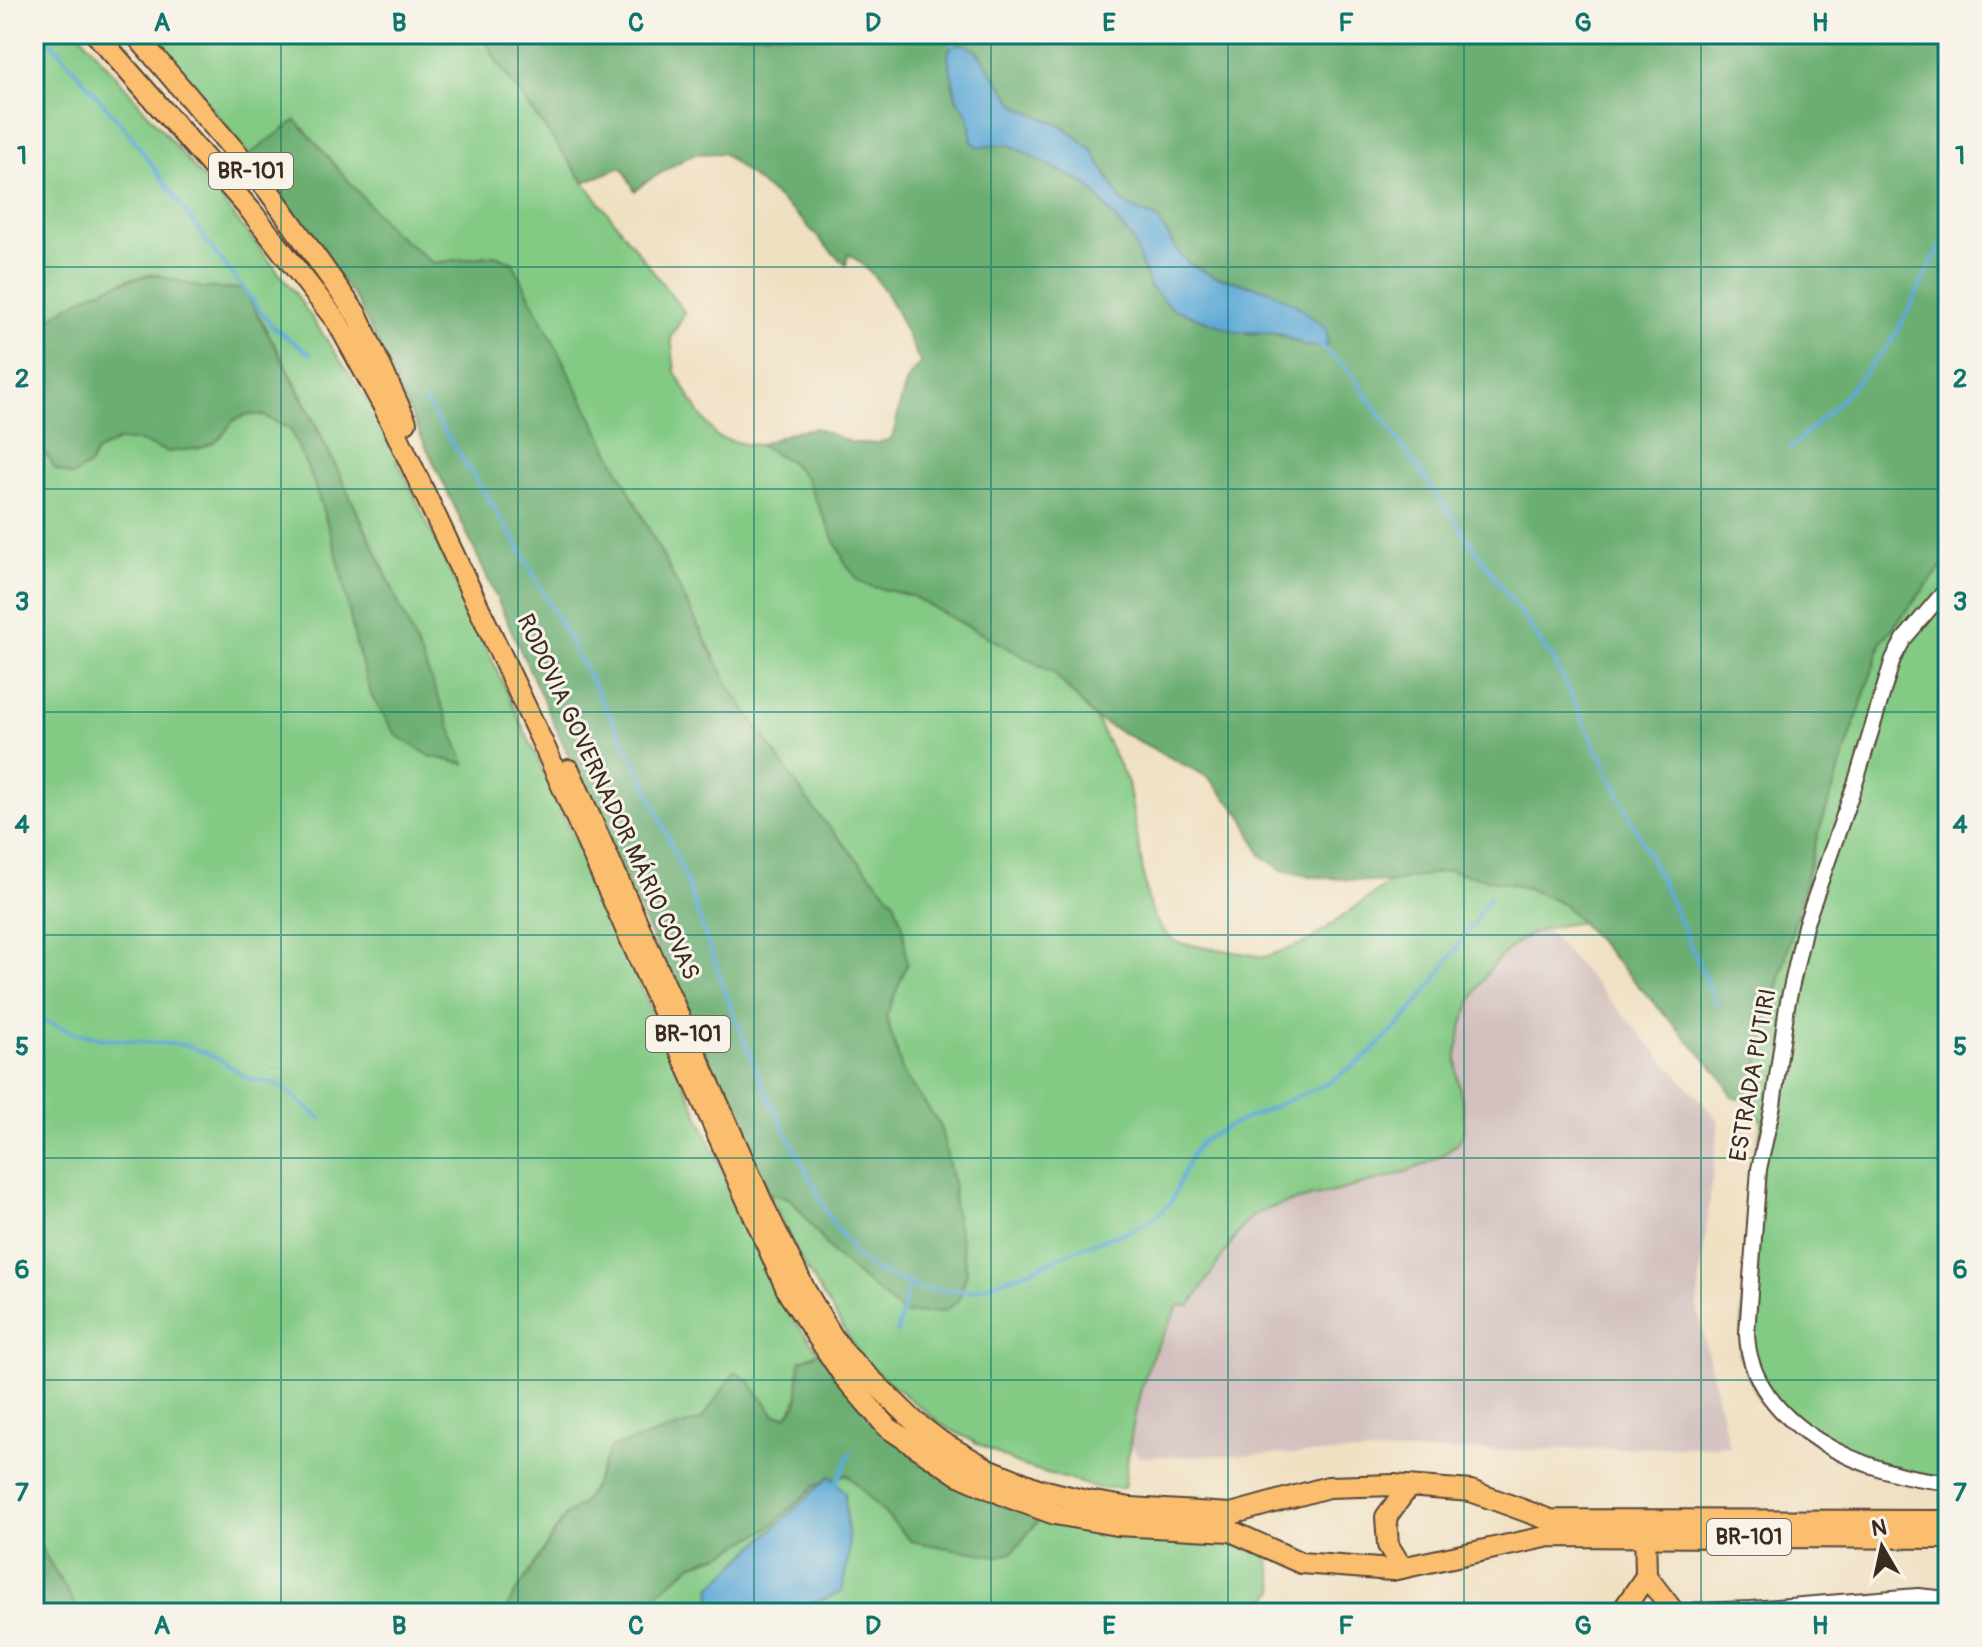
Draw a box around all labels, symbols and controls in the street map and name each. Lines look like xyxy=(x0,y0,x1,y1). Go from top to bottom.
text: A xyxy=(154,7,171,39)
text: B xyxy=(392,7,406,39)
text: C xyxy=(628,7,644,39)
text: D xyxy=(865,7,881,39)
text: E xyxy=(1102,7,1116,39)
text: F xyxy=(1338,7,1354,39)
text: G xyxy=(1574,7,1592,39)
text: H xyxy=(1812,7,1828,39)
text: 1 xyxy=(17,140,27,172)
text: 1 xyxy=(1955,140,1965,172)
road number: BR-101 xyxy=(209,153,293,189)
text: 2 xyxy=(15,363,29,395)
text: 2 xyxy=(1953,363,1967,395)
text: 3 xyxy=(15,586,29,618)
text: 3 xyxy=(1953,586,1967,618)
street label: RODOVIA GOVERNADOR MÁRIO COVAS xyxy=(510,610,706,984)
text: 4 xyxy=(14,809,30,841)
text: 4 xyxy=(1952,809,1968,841)
street label: ESTRADA PUTIRI xyxy=(1724,986,1782,1164)
road number: BR-101 xyxy=(646,1016,730,1052)
text: 5 xyxy=(15,1031,29,1063)
text: 5 xyxy=(1953,1031,1967,1063)
text: 6 xyxy=(14,1254,30,1286)
text: 6 xyxy=(1952,1254,1968,1286)
text: 7 xyxy=(15,1477,29,1509)
text: 7 xyxy=(1953,1477,1967,1509)
north arrow xyxy=(1842,1507,1922,1587)
text: N xyxy=(1869,1513,1889,1543)
road number: BR-101 xyxy=(1707,1519,1791,1555)
text: A xyxy=(154,1610,171,1642)
text: B xyxy=(392,1610,406,1642)
text: C xyxy=(628,1610,644,1642)
text: D xyxy=(865,1610,881,1642)
text: E xyxy=(1102,1610,1116,1642)
text: F xyxy=(1338,1610,1354,1642)
text: G xyxy=(1574,1610,1592,1642)
text: H xyxy=(1812,1610,1828,1642)

